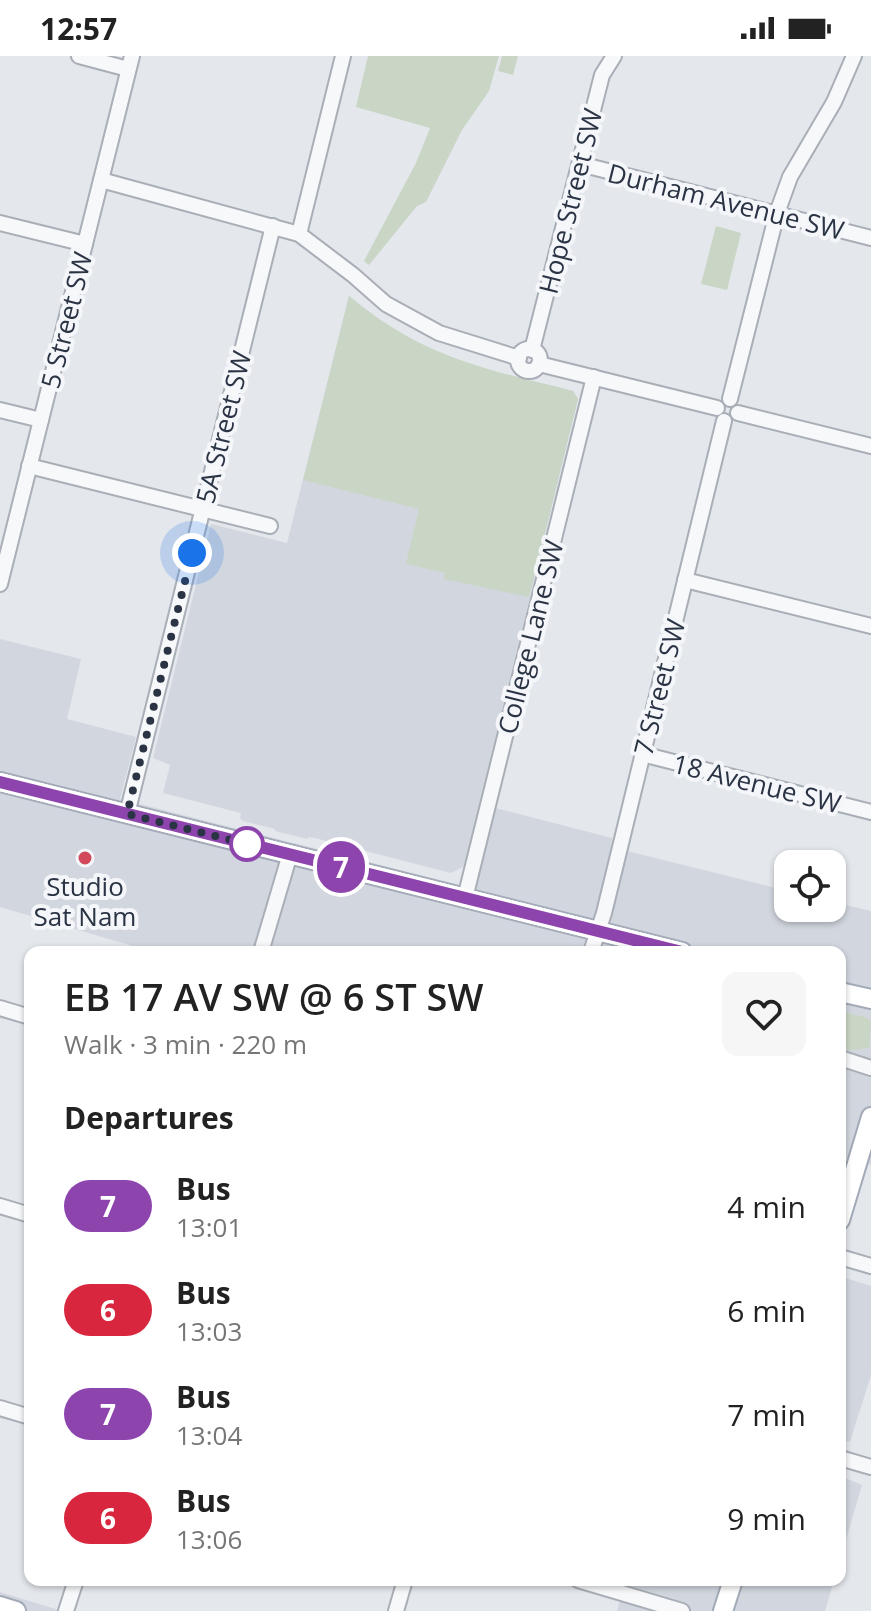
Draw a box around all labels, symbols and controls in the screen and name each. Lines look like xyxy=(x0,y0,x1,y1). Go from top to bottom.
text: 12:57 xyxy=(40,8,117,49)
street label: Hope Street SW xyxy=(530,105,610,297)
street label: Durham Avenue SW xyxy=(604,154,848,248)
street label: 5 Street SW xyxy=(32,248,100,392)
street label: 5A Street SW xyxy=(187,347,259,507)
your location xyxy=(172,533,212,573)
street label: College Lane SW xyxy=(488,536,572,738)
street label: 7 Street SW xyxy=(625,615,693,759)
street label: 18 Avenue SW xyxy=(669,745,845,821)
unlabelled marker xyxy=(230,827,264,861)
line badge: 7 xyxy=(315,841,367,893)
text: 7 xyxy=(333,848,349,886)
marker: Studio Sat Nam xyxy=(76,849,94,867)
map controls xyxy=(774,850,846,922)
button: locate xyxy=(774,850,846,922)
place label: Studio Sat Nam xyxy=(34,868,136,934)
text: EB 17 AV SW @ 6 ST SW xyxy=(64,970,483,1022)
button: heart xyxy=(722,972,806,1056)
text: Walk · 3 min · 220 m xyxy=(64,1026,307,1062)
text: Departures xyxy=(64,1097,234,1138)
text: Bus xyxy=(176,1168,231,1209)
text: 4 min xyxy=(727,1186,806,1227)
text: 7 xyxy=(100,1187,116,1225)
text: 13:01 xyxy=(176,1209,242,1245)
text: Bus xyxy=(176,1272,231,1313)
text: 6 min xyxy=(727,1290,806,1331)
text: 6 xyxy=(100,1291,116,1329)
text: 13:03 xyxy=(176,1313,242,1349)
text: Bus xyxy=(176,1376,231,1417)
text: 7 min xyxy=(727,1394,806,1435)
text: 7 xyxy=(100,1395,116,1433)
text: 13:04 xyxy=(176,1417,242,1453)
text: Bus xyxy=(176,1480,231,1521)
text: 9 min xyxy=(727,1498,806,1539)
text: 6 xyxy=(100,1499,116,1537)
text: 13:06 xyxy=(176,1521,242,1557)

